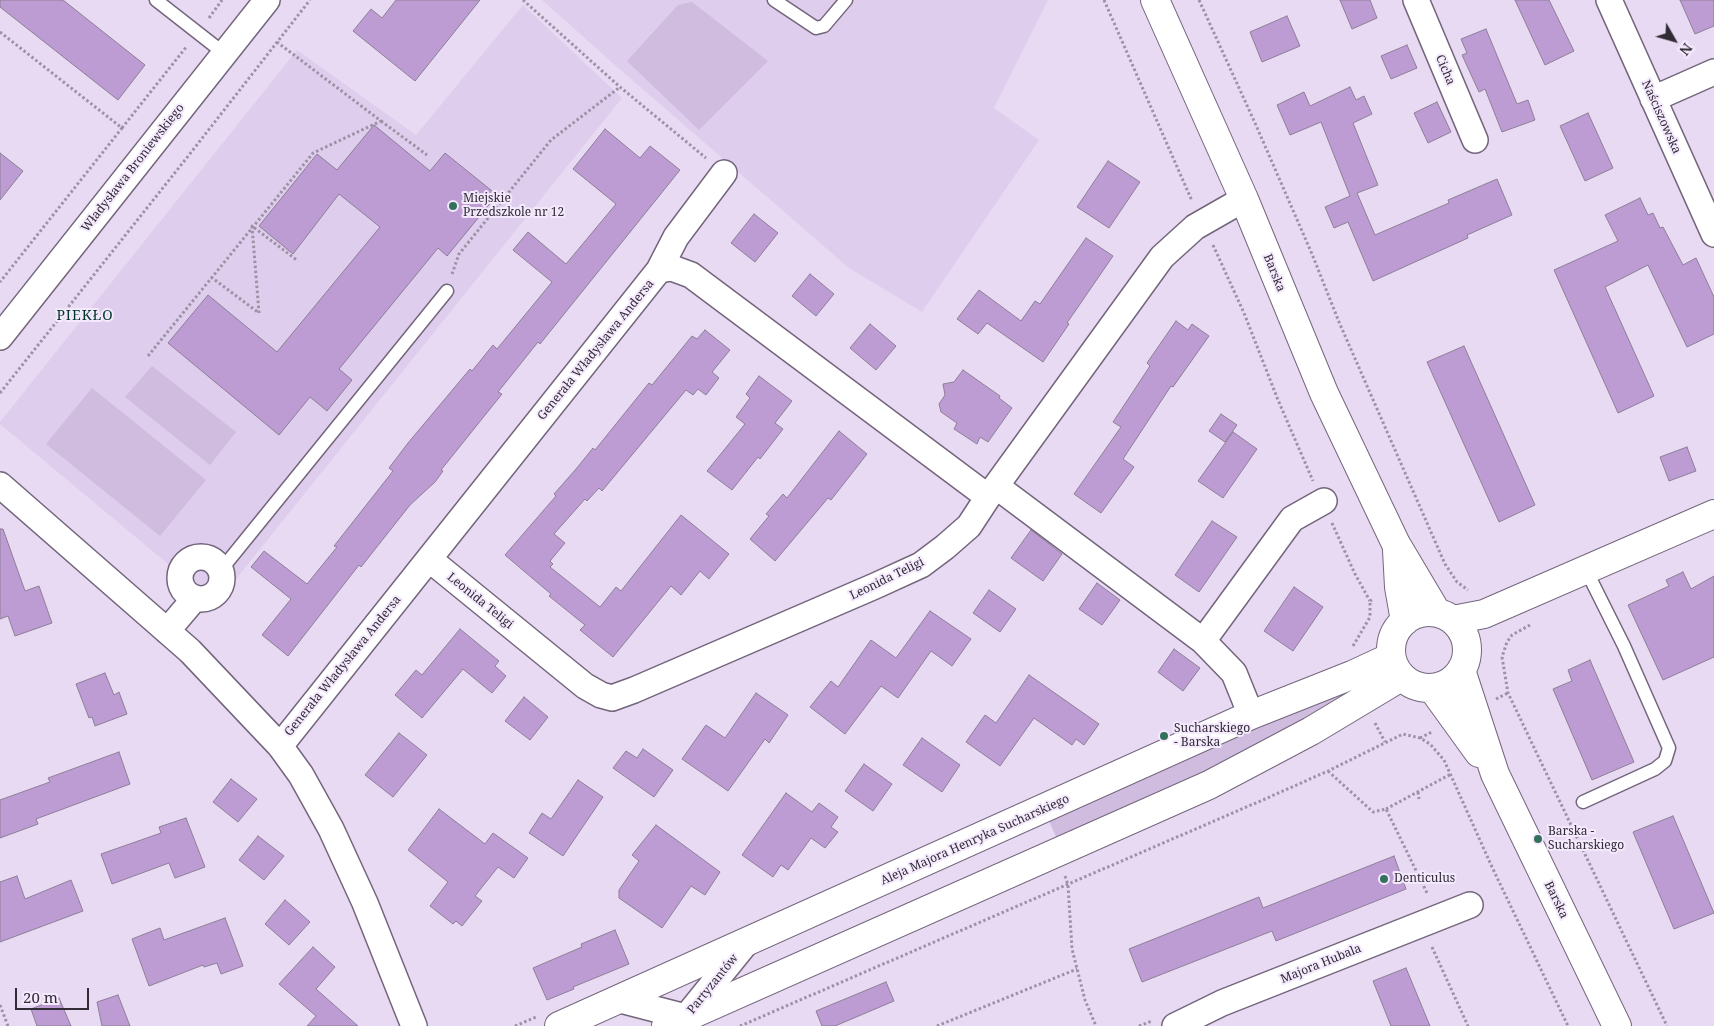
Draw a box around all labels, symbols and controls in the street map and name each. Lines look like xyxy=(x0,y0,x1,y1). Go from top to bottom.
north arrow xyxy=(1649,15,1699,65)
text: N xyxy=(1675,39,1697,60)
street label: Cicha xyxy=(1432,53,1458,87)
street label: Naściszowska xyxy=(1638,78,1684,156)
street label: Władysława Broniewskiego xyxy=(79,101,187,235)
place label: Miejskie Przedszkole nr 12 xyxy=(463,192,564,220)
marker: Miejskie Przedszkole nr 12 xyxy=(447,200,459,212)
street label: Barska xyxy=(1260,252,1288,294)
street label: Generała Władysława Andersa xyxy=(535,277,657,423)
district label: PIEKŁO xyxy=(56,308,114,324)
street label: Leonida Teligi xyxy=(848,555,926,603)
street label: Leonida Teligi xyxy=(444,570,516,632)
street label: Generała Władysława Andersa xyxy=(282,593,404,739)
place label: Sucharskiego - Barska xyxy=(1174,722,1250,750)
marker: Sucharskiego - Barska xyxy=(1158,730,1170,742)
street label: Aleja Majora Henryka Sucharskiego xyxy=(878,792,1072,888)
place label: Barska - Sucharskiego xyxy=(1548,825,1624,853)
marker: Barska - Sucharskiego xyxy=(1532,833,1544,845)
place label: Denticulus xyxy=(1394,872,1455,886)
marker: Denticulus xyxy=(1378,873,1390,885)
street label: Barska xyxy=(1541,879,1571,921)
street label: Majora Hubala xyxy=(1279,941,1363,987)
street label: Partyzantów xyxy=(685,951,741,1017)
scale bar xyxy=(18,978,91,1010)
text: 20 m xyxy=(23,987,58,1007)

